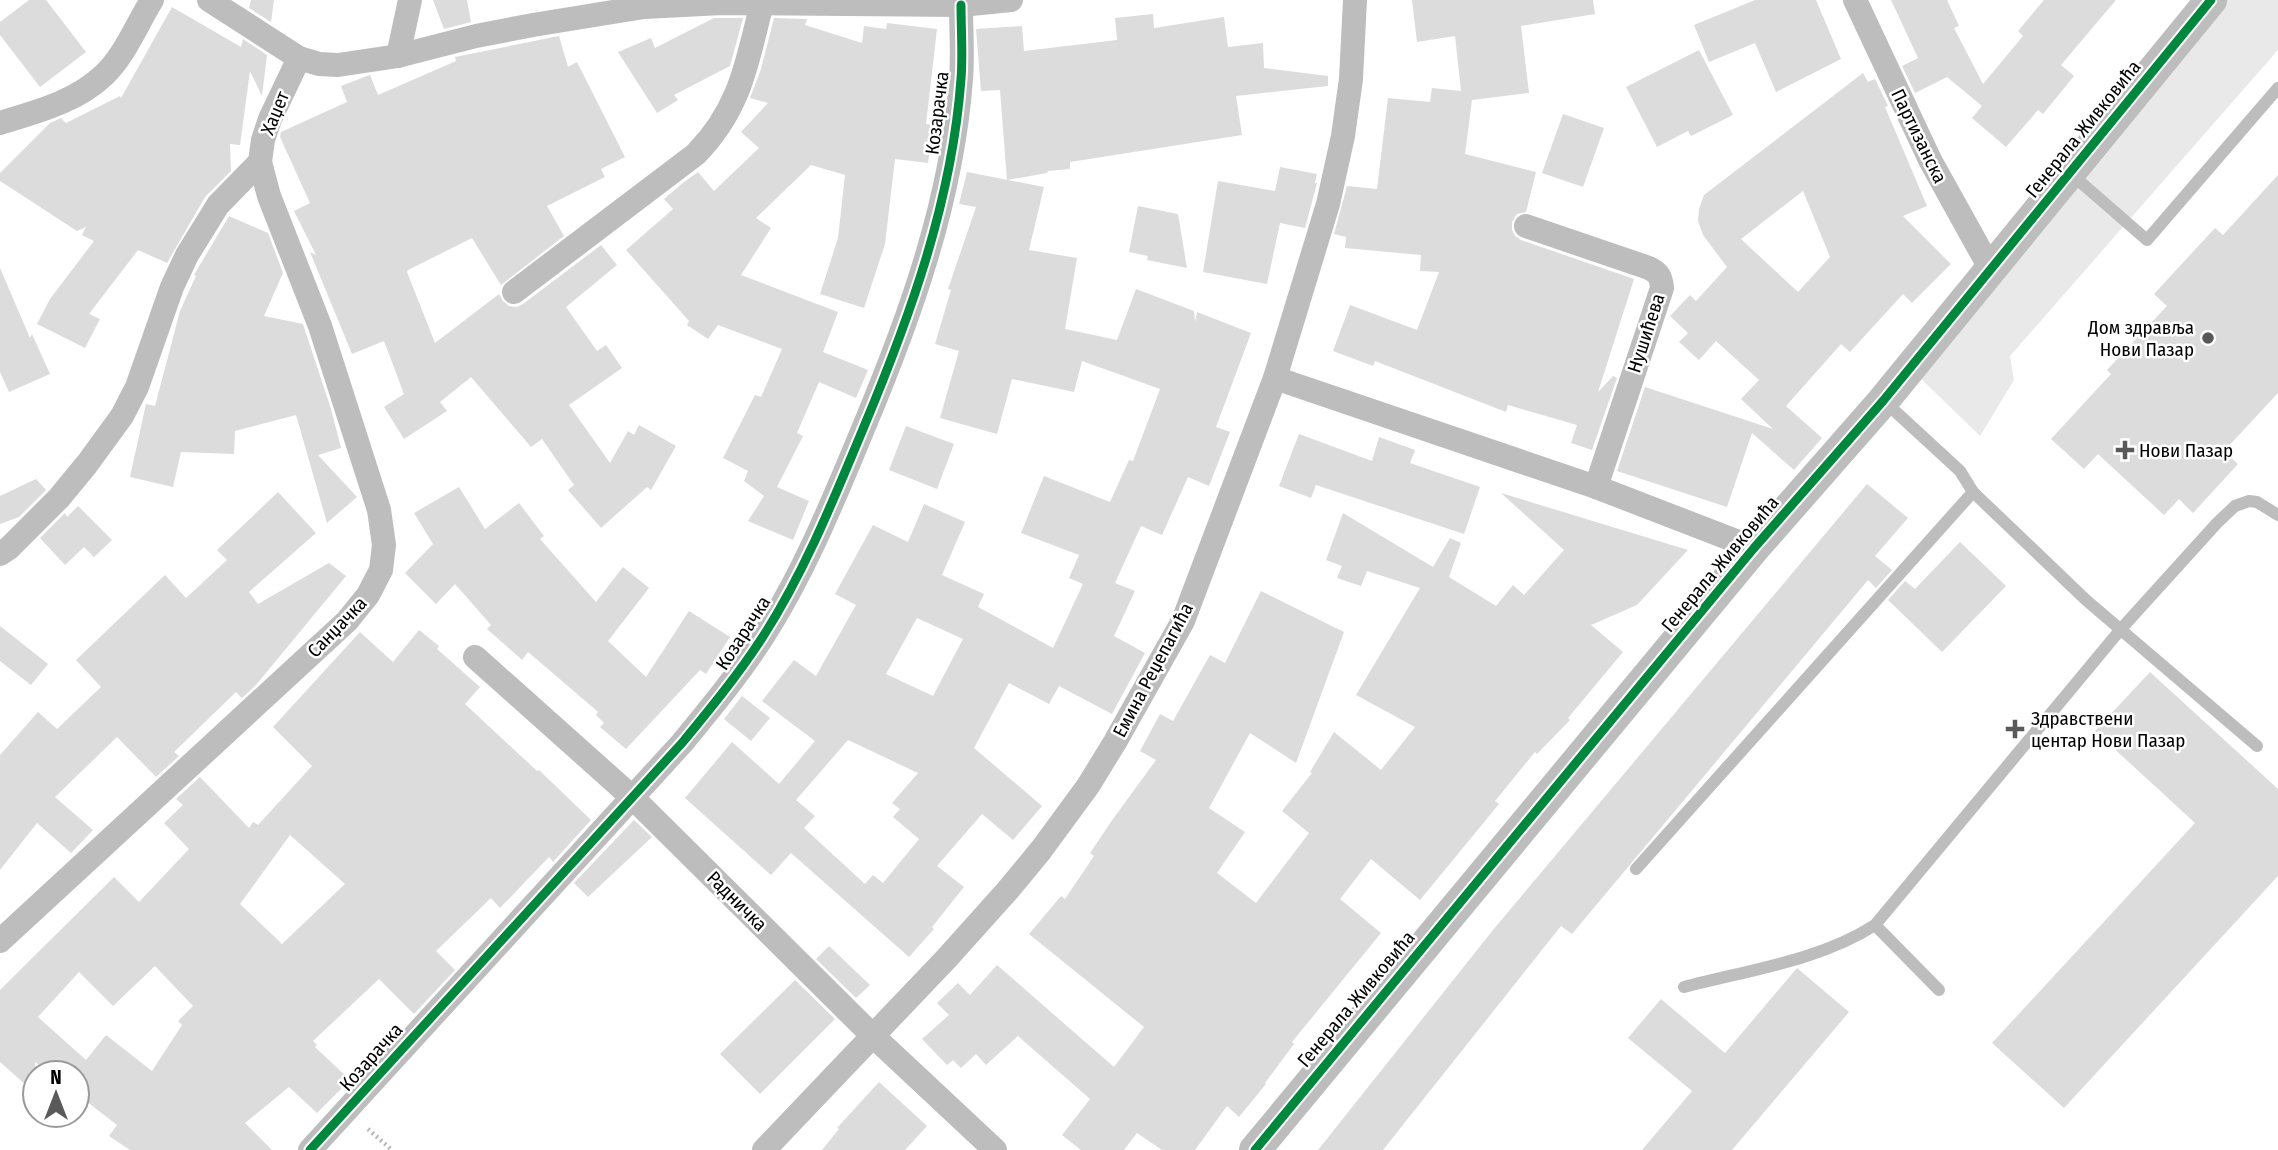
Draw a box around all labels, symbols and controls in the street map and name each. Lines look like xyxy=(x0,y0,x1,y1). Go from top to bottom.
street label: Генерала Живковића xyxy=(2020,56,2146,202)
street label: Козарачка xyxy=(920,70,954,156)
street label: Партизанска xyxy=(1886,85,1952,187)
street label: Хаџет xyxy=(256,88,294,138)
street label: Нушићева xyxy=(1622,290,1670,376)
place label: Дом здравља Нови Пазар xyxy=(2087,316,2194,361)
marker: Дом здравља Нови Пазар xyxy=(2200,330,2216,346)
place label: Нови Пазар xyxy=(2139,439,2233,462)
marker: Нови Пазар xyxy=(2117,442,2133,458)
street label: Генерала Живковића xyxy=(1656,491,1784,637)
street label: Санџачка xyxy=(303,592,371,662)
street label: Козарачка xyxy=(711,592,775,674)
street label: Емина Реџепагића xyxy=(1108,599,1198,741)
place label: Здравствени центар Нови Пазар xyxy=(2031,707,2185,752)
marker: Здравствени центар Нови Пазар xyxy=(2005,719,2025,739)
street label: Радничка xyxy=(702,866,772,936)
street label: Генерала Живковића xyxy=(1292,926,1420,1072)
street label: Козарачка xyxy=(335,1018,407,1096)
north arrow xyxy=(21,1059,91,1129)
text: N xyxy=(50,1066,62,1089)

